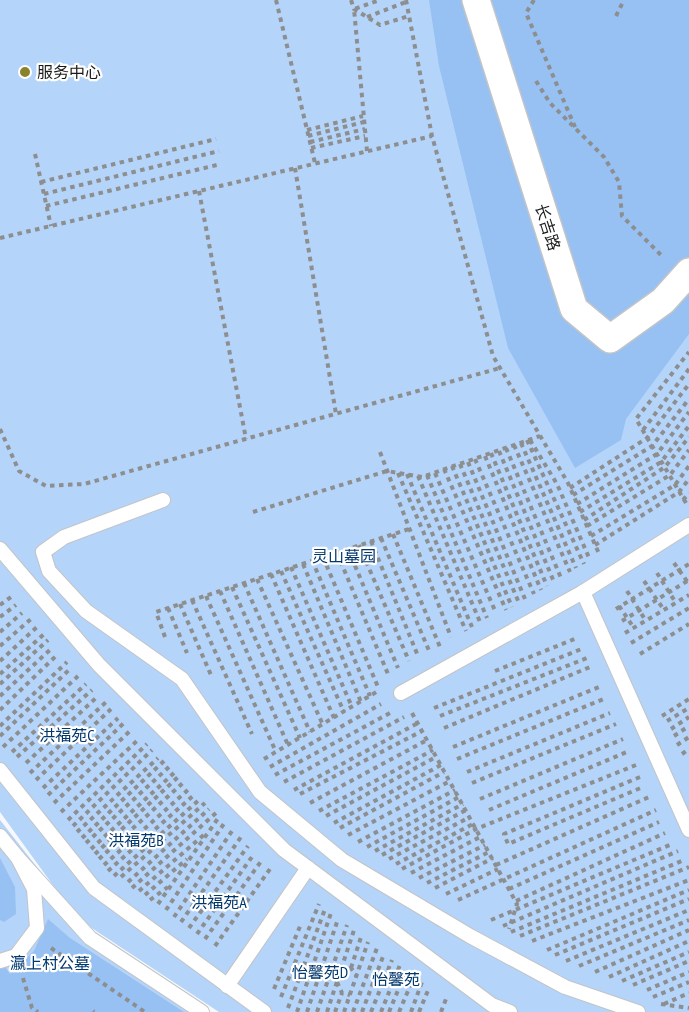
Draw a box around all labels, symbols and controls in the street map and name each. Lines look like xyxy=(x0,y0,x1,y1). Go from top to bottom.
place label: 服务中心 xyxy=(37,62,101,82)
marker: 服务中心 xyxy=(18,65,32,79)
street label: 长吉路 xyxy=(531,201,565,253)
park label: 灵山墓园 xyxy=(312,546,376,566)
park label: 洪福苑C xyxy=(39,725,95,745)
park label: 洪福苑B xyxy=(108,830,164,850)
park label: 洪福苑A xyxy=(191,892,247,912)
park label: 瀛上村公墓 xyxy=(10,953,90,973)
park label: 怡馨苑D xyxy=(292,962,348,982)
park label: 怡馨苑 xyxy=(372,969,420,989)

